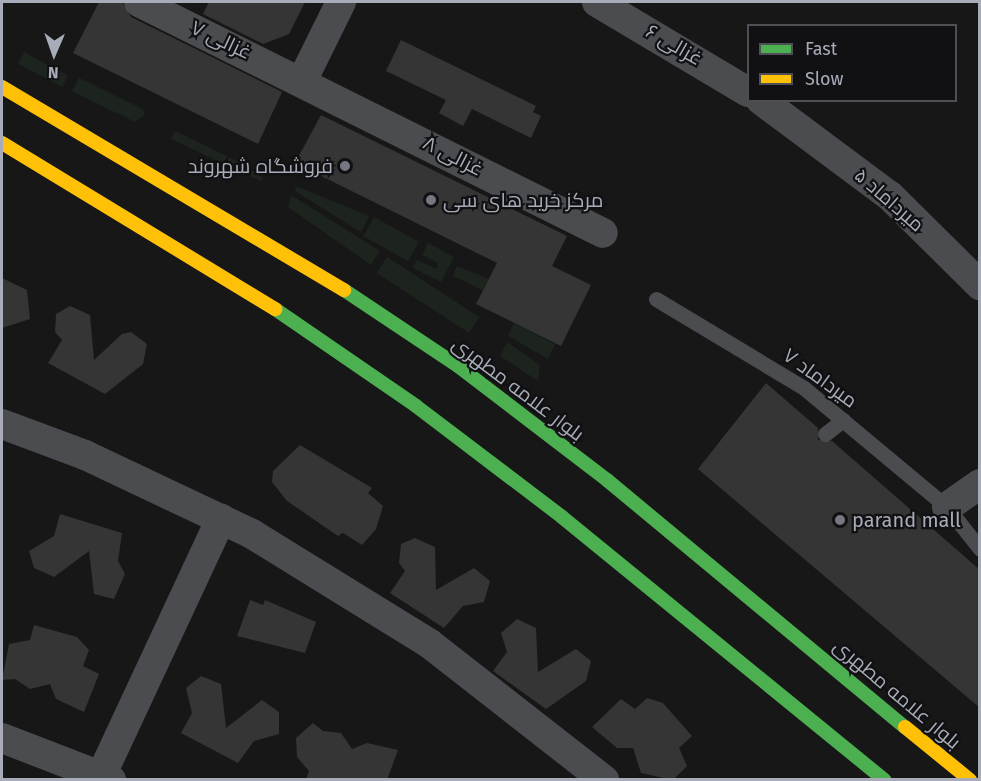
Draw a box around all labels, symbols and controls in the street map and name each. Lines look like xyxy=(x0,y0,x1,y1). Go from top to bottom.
street label: غزالی ۷ xyxy=(187,16,255,64)
street label: غزالی ۶ xyxy=(641,19,707,71)
north arrow xyxy=(24,24,84,84)
legend xyxy=(747,24,957,102)
text: Fast xyxy=(805,38,837,60)
text: N xyxy=(48,63,59,82)
text: Slow xyxy=(805,68,843,90)
street label: غزالی ۸ xyxy=(419,131,487,181)
place label: فروشگاه شهروند xyxy=(188,154,333,178)
marker: فروشگاه شهروند xyxy=(338,159,352,173)
street label: میرداماد ۵ xyxy=(849,163,929,237)
place label: مرکز خرید های سی xyxy=(443,188,603,212)
marker: مرکز خرید های سی xyxy=(424,193,438,207)
street label: بلوار علامه مطهری xyxy=(447,332,589,446)
street label: میرداماد ۷ xyxy=(778,343,862,413)
place label: parand mall xyxy=(852,508,961,532)
marker: parand mall xyxy=(833,513,847,527)
street label: بلوار علامه مطهری xyxy=(828,634,966,754)

